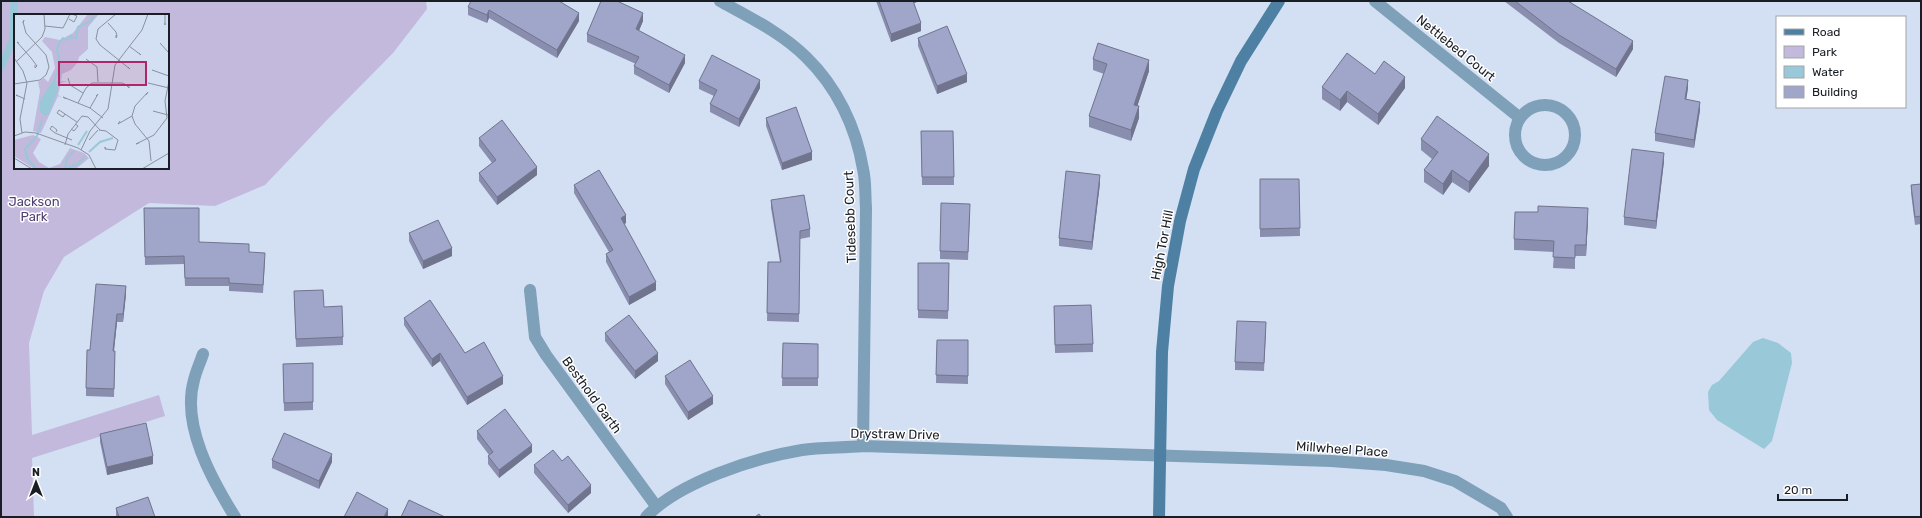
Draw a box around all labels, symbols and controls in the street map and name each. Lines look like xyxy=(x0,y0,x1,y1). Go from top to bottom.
street label: Nettlebed Court xyxy=(1414,12,1498,84)
inset map xyxy=(14,14,169,169)
legend xyxy=(1776,16,1906,108)
text: Road xyxy=(1812,25,1840,39)
text: Park xyxy=(1812,45,1838,59)
text: Water xyxy=(1812,65,1844,79)
text: Building xyxy=(1812,85,1858,99)
street label: Tidesebb Court xyxy=(841,171,859,263)
park label: Jackson Park xyxy=(8,194,60,224)
street label: High Tor Hill xyxy=(1148,209,1177,282)
street label: Besthold Garth xyxy=(559,354,625,436)
street label: Drystraw Drive xyxy=(850,426,940,442)
street label: Millwheel Place xyxy=(1296,438,1388,460)
north arrow xyxy=(16,462,56,502)
text: N xyxy=(32,466,40,479)
scale bar xyxy=(1778,476,1847,502)
text: 20 m xyxy=(1784,483,1812,497)

